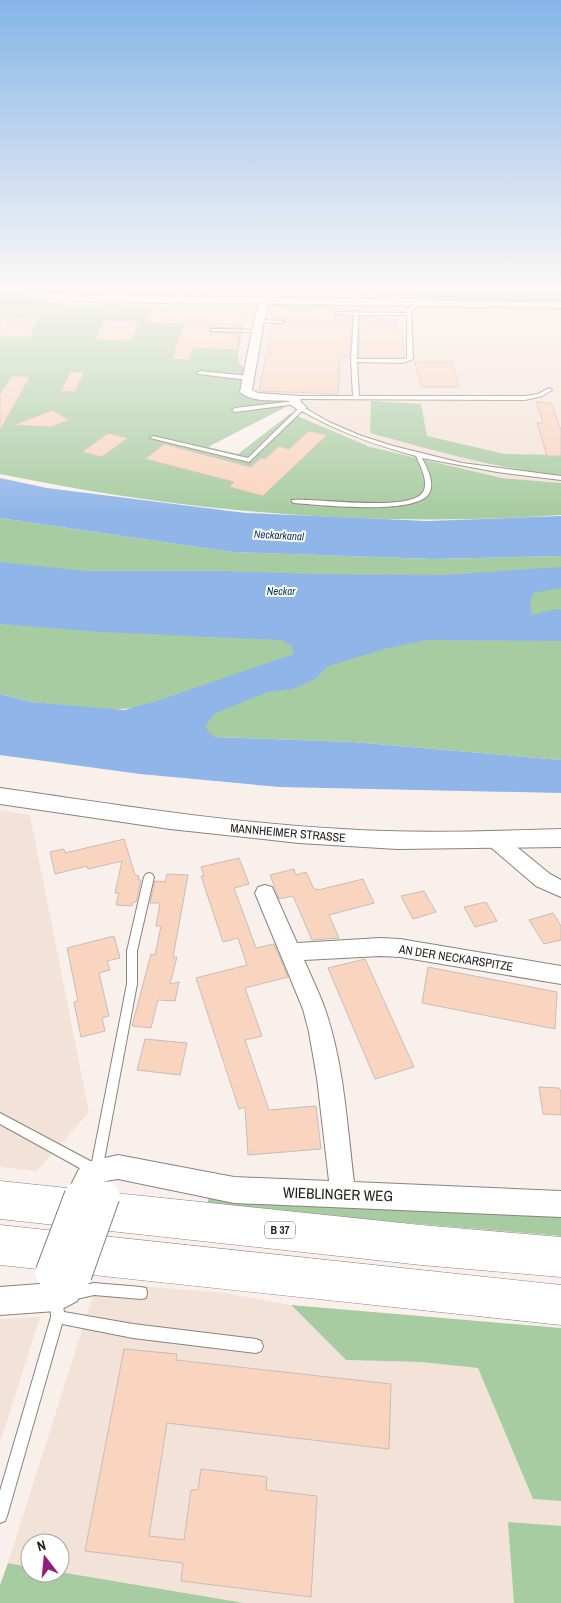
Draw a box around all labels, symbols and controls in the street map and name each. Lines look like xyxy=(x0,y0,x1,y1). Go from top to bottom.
water label: Neckarkanal xyxy=(254,527,305,543)
water label: Neckar xyxy=(267,584,296,598)
street label: MANNHEIMER STRASSE xyxy=(230,820,346,846)
street label: AN DER NECKARSPITZE xyxy=(397,941,514,975)
street label: WIEBLINGER WEG xyxy=(283,1182,393,1206)
road number: B 37 xyxy=(265,1222,295,1238)
north arrow xyxy=(20,1533,70,1583)
text: N xyxy=(35,1536,48,1555)

